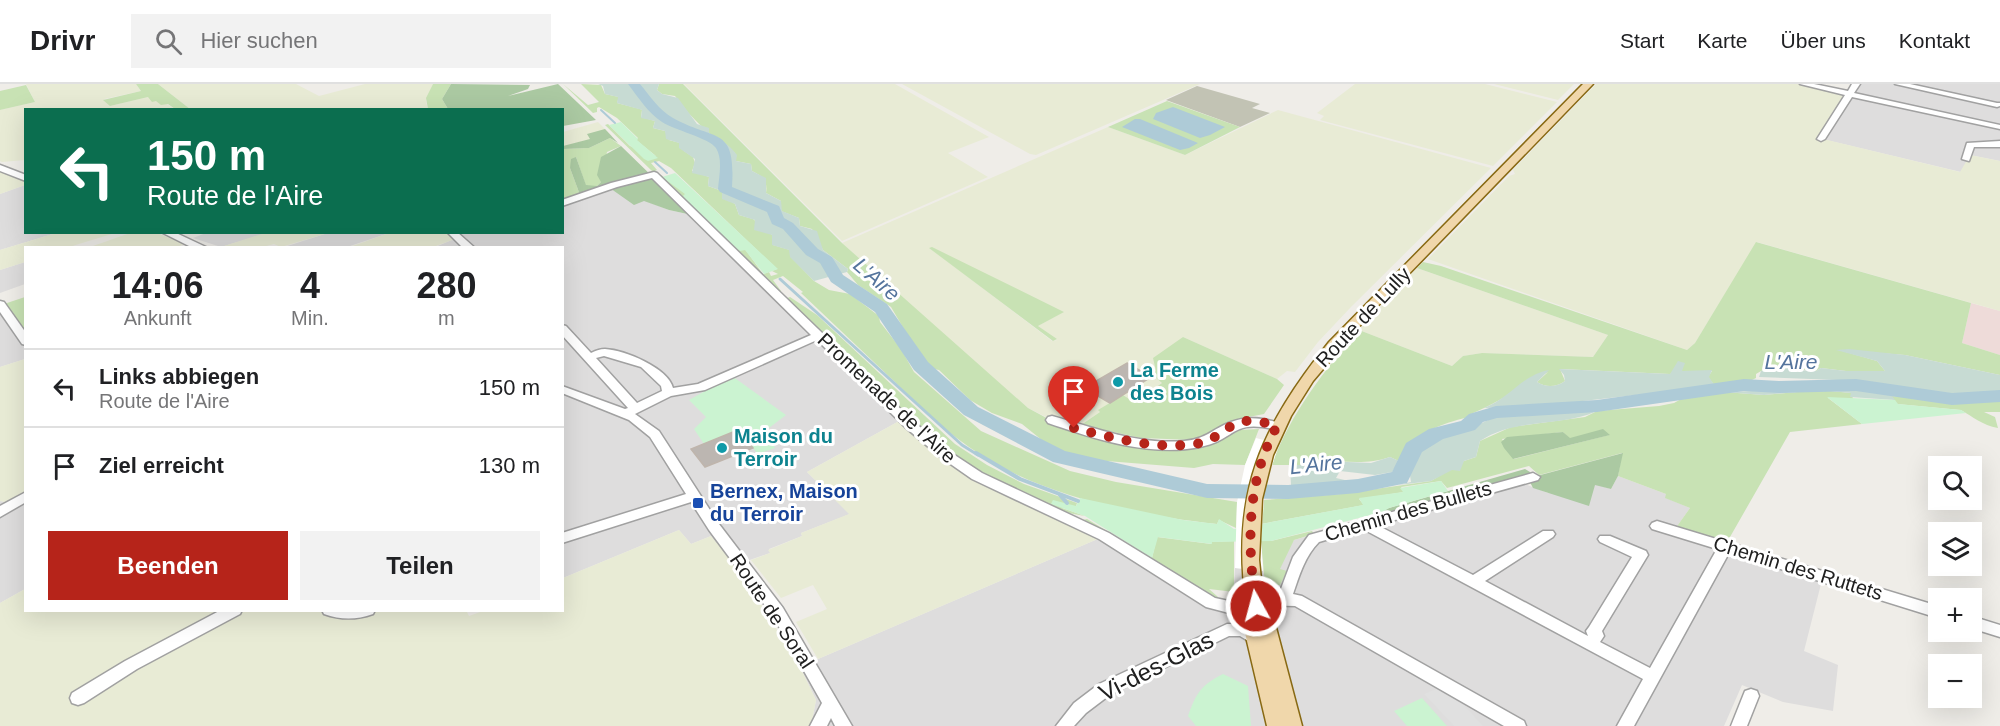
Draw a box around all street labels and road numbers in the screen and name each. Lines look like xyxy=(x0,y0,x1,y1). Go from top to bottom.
street label: Route de Lully xyxy=(1311,263,1415,371)
street label: Promenade de l'Aire xyxy=(813,328,961,468)
street label: Chemin des Bullets xyxy=(1322,477,1494,545)
street label: Chemin des Ruttets xyxy=(1711,532,1885,604)
street label: Route de Soral xyxy=(726,550,818,672)
street label: Vi-des-Glas xyxy=(1094,626,1218,706)

